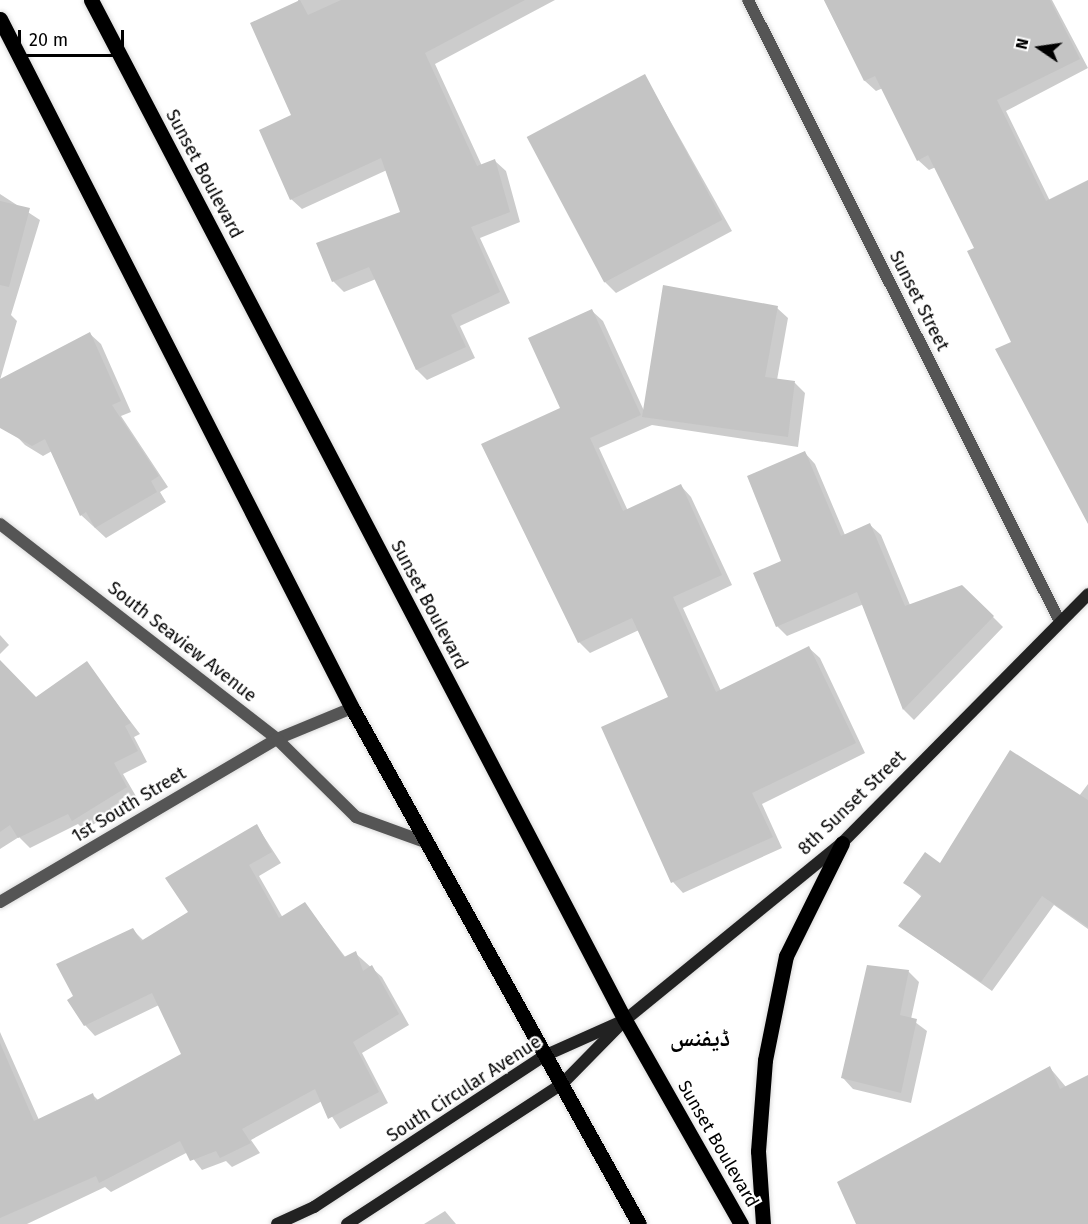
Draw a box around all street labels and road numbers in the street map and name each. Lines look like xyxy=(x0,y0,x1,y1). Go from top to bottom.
street label: Sunset Boulevard xyxy=(161,106,247,242)
street label: Sunset Street xyxy=(885,247,953,355)
street label: Sunset Boulevard xyxy=(386,537,472,673)
street label: South Seaview Avenue xyxy=(103,577,261,707)
street label: 8th Sunset Street xyxy=(794,746,910,860)
street label: 1st South Street xyxy=(68,763,190,847)
street label: South Circular Avenue xyxy=(383,1031,545,1147)
street label: Sunset Boulevard xyxy=(673,1077,763,1211)

